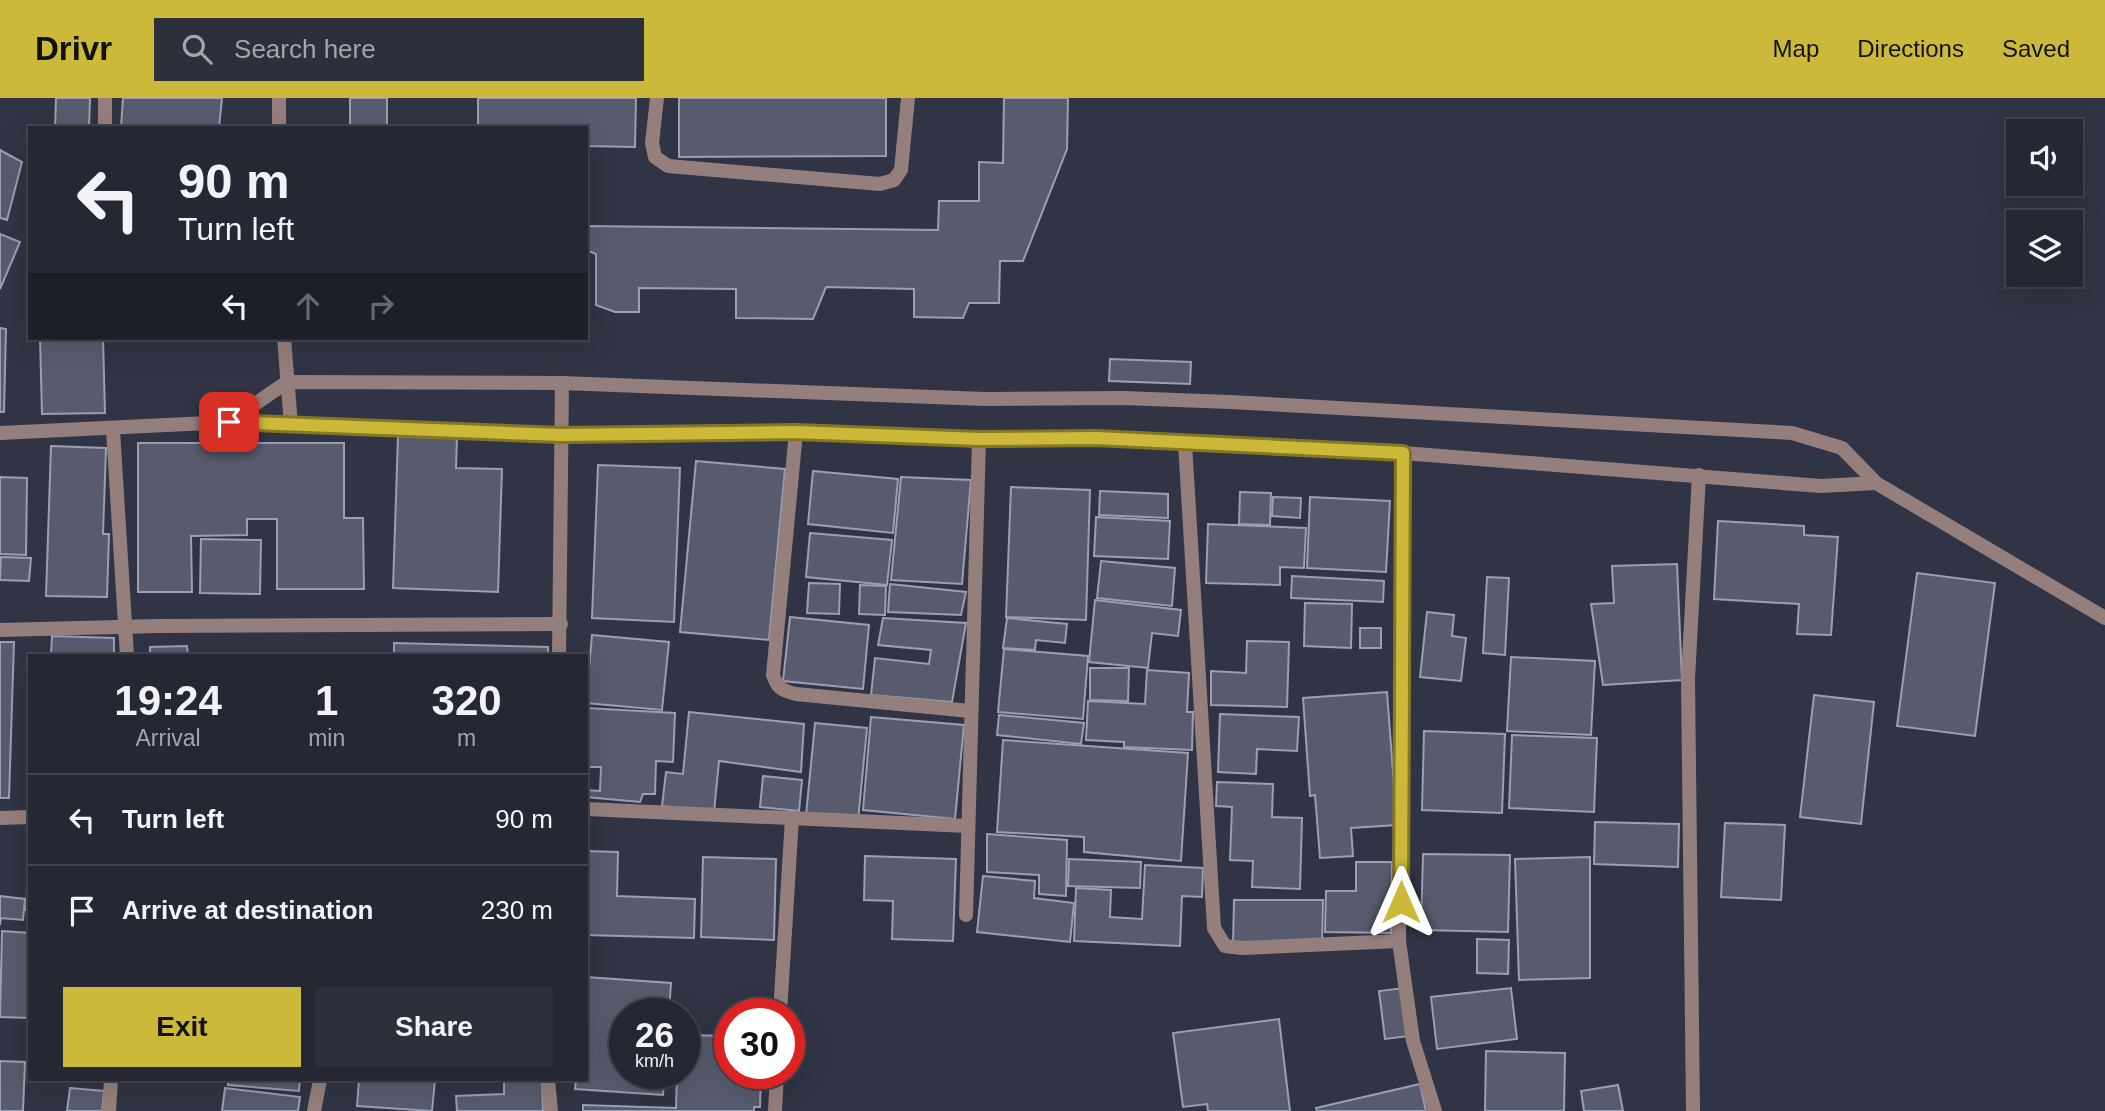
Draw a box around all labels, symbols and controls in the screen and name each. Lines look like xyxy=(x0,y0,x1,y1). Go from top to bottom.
search box xyxy=(154,18,644,81)
text: Drivr xyxy=(35,30,112,67)
icon: search xyxy=(178,30,216,68)
text: Search here xyxy=(234,34,376,64)
text: Map xyxy=(1773,35,1819,62)
text: Directions xyxy=(1857,35,1964,62)
text: Saved xyxy=(2002,35,2070,62)
map controls xyxy=(2006,119,2083,287)
button: sound xyxy=(2006,119,2083,196)
icon: left xyxy=(63,154,154,245)
text: 90 m xyxy=(178,154,290,208)
button: layers xyxy=(2006,210,2083,287)
text: Turn left xyxy=(178,211,294,247)
icon: left xyxy=(216,287,254,325)
icon: ahead xyxy=(289,287,327,325)
icon: right xyxy=(362,287,400,325)
pin xyxy=(199,392,259,452)
icon: arrive xyxy=(210,403,248,441)
text: 19:24 xyxy=(114,677,222,724)
text: 1 xyxy=(315,677,338,724)
text: 320 xyxy=(432,677,502,724)
text: Arrival xyxy=(135,725,201,751)
text: min xyxy=(308,725,345,751)
text: m xyxy=(457,725,476,751)
icon: left xyxy=(63,801,101,839)
text: Turn left xyxy=(122,804,224,834)
text: 90 m xyxy=(495,804,553,834)
position arrow xyxy=(1364,865,1438,939)
icon: arrive xyxy=(63,892,101,930)
text: Arrive at destination xyxy=(122,895,373,925)
text: 230 m xyxy=(481,895,553,925)
button: Exit xyxy=(63,987,301,1067)
button: Share xyxy=(315,987,553,1067)
speed limit sign: 30 xyxy=(714,998,805,1089)
text: 26 xyxy=(635,1015,674,1054)
text: km/h xyxy=(635,1051,674,1071)

